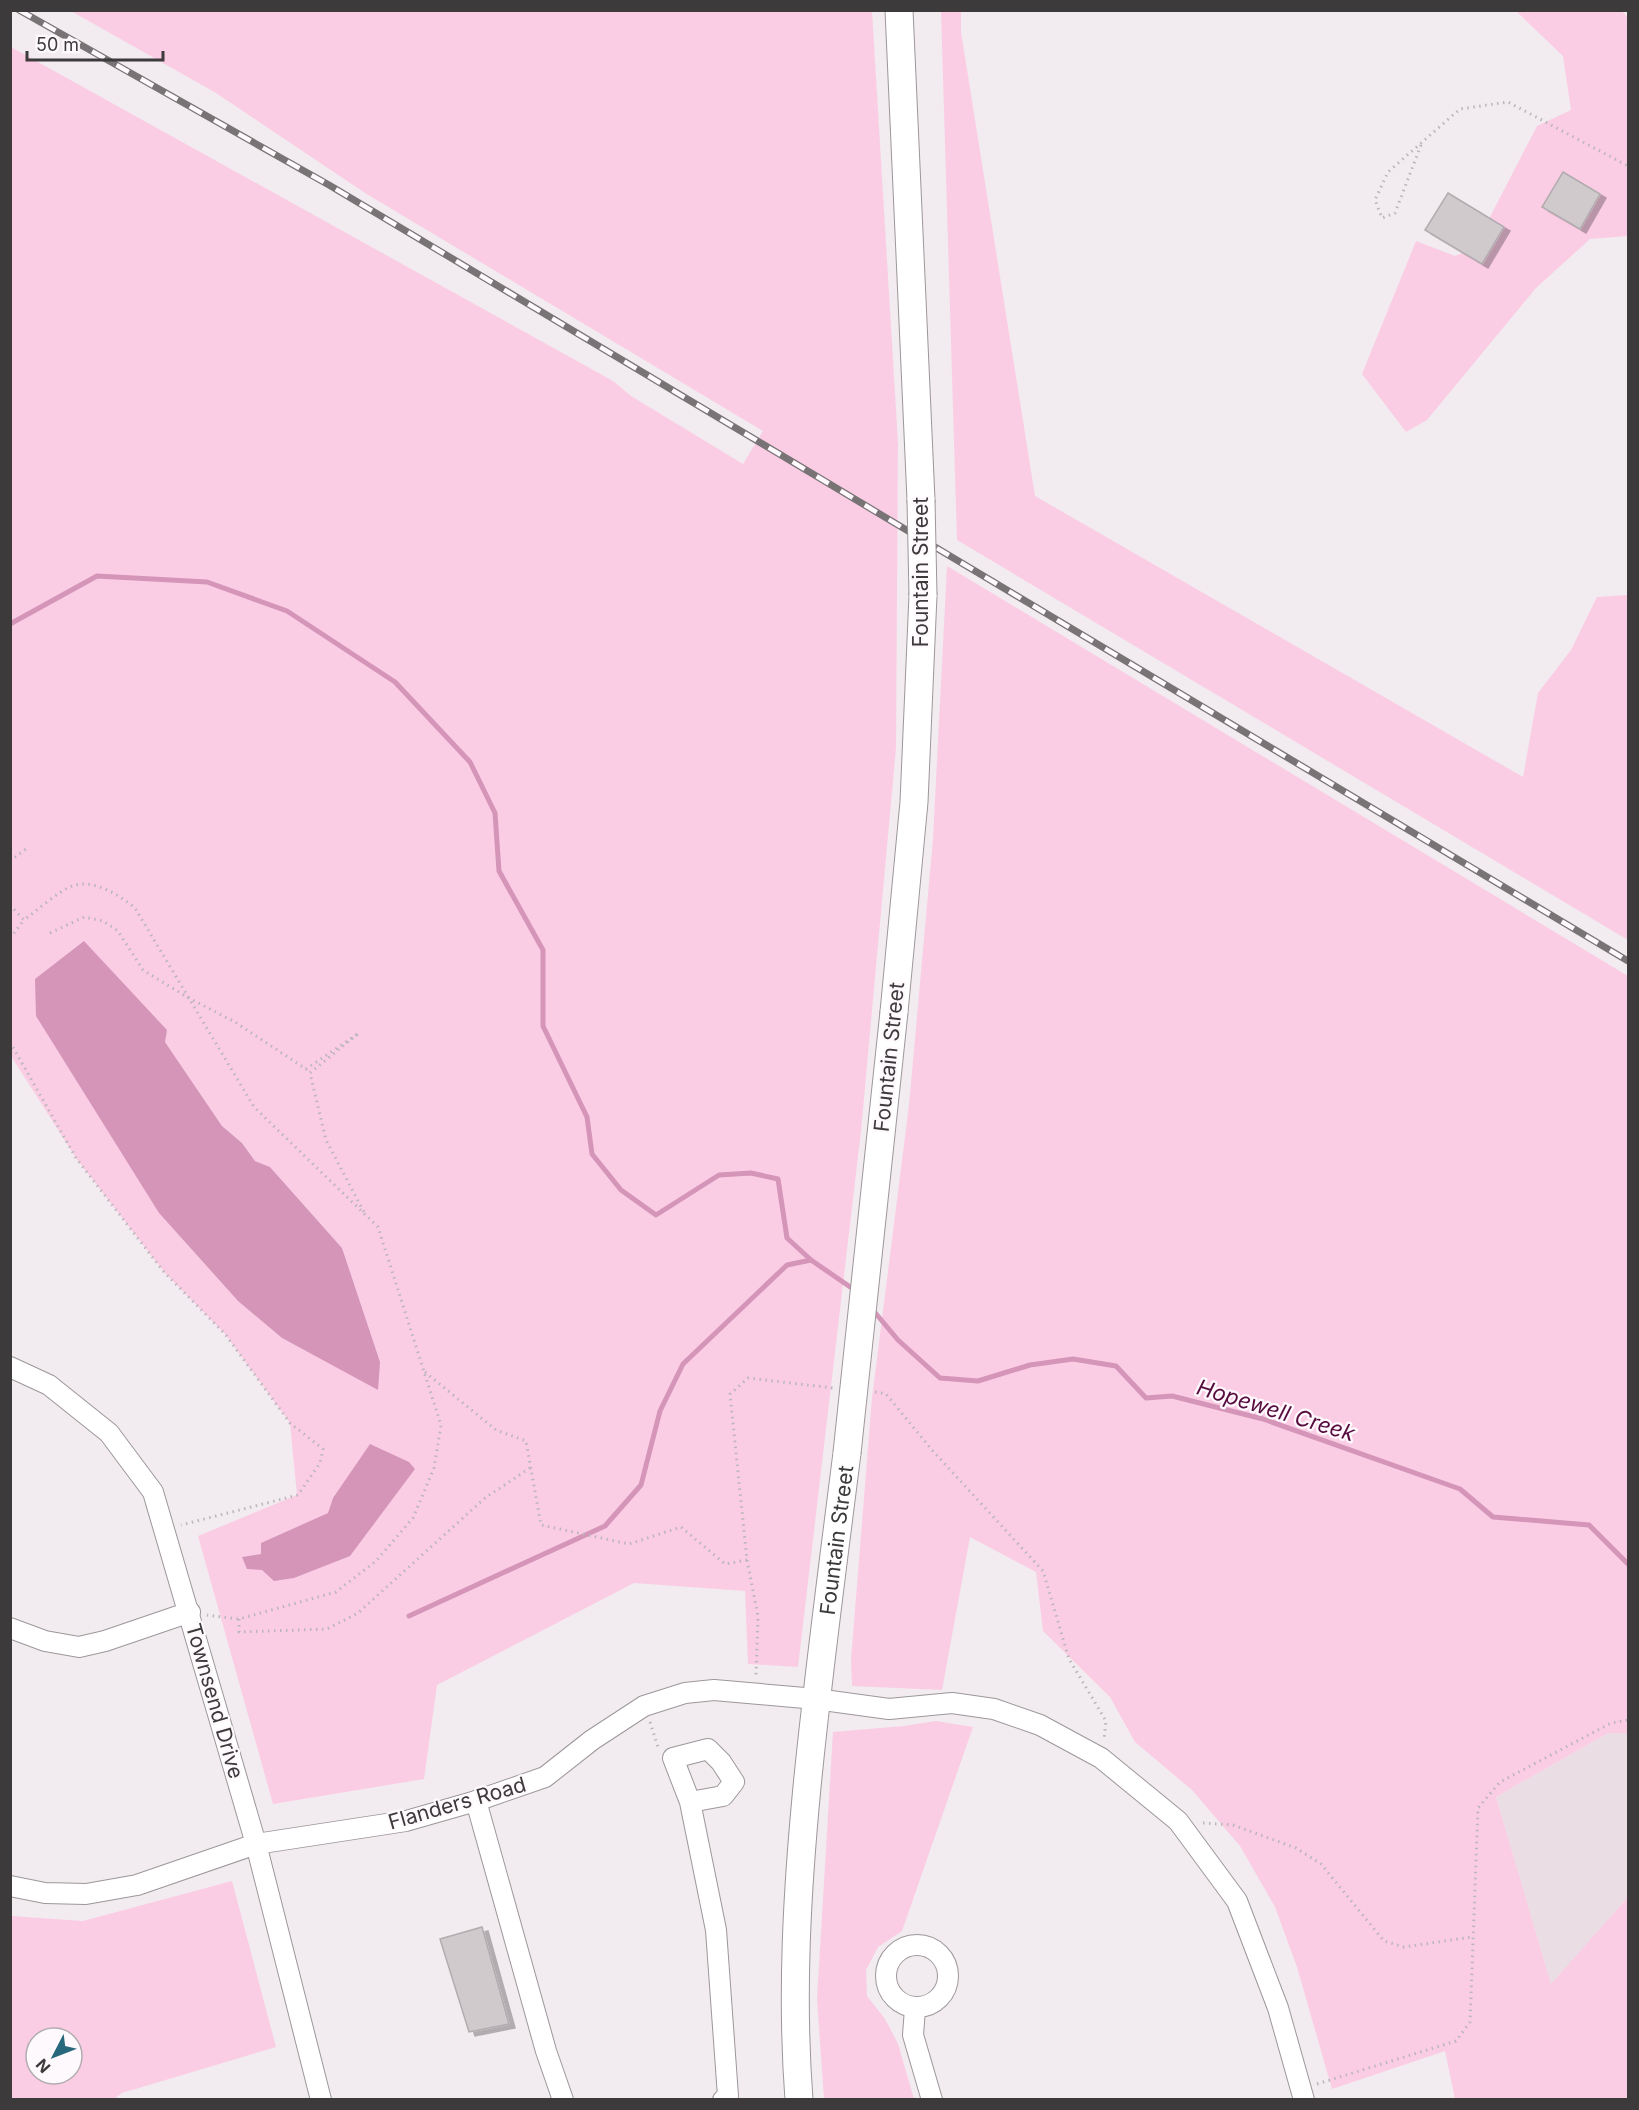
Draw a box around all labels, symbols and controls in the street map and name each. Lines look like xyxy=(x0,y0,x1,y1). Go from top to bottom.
scale bar xyxy=(27,24,164,62)
text: 50 m xyxy=(36,34,79,55)
street label: Fountain Street xyxy=(908,497,933,647)
street label: Fountain Street xyxy=(869,981,909,1133)
water label: Hopewell Creek xyxy=(1194,1374,1359,1447)
street label: Fountain Street xyxy=(814,1464,858,1616)
street label: Townsend Drive xyxy=(181,1620,249,1782)
street label: Flanders Road xyxy=(385,1771,529,1835)
north arrow xyxy=(24,2026,84,2086)
text: N xyxy=(31,2055,54,2077)

